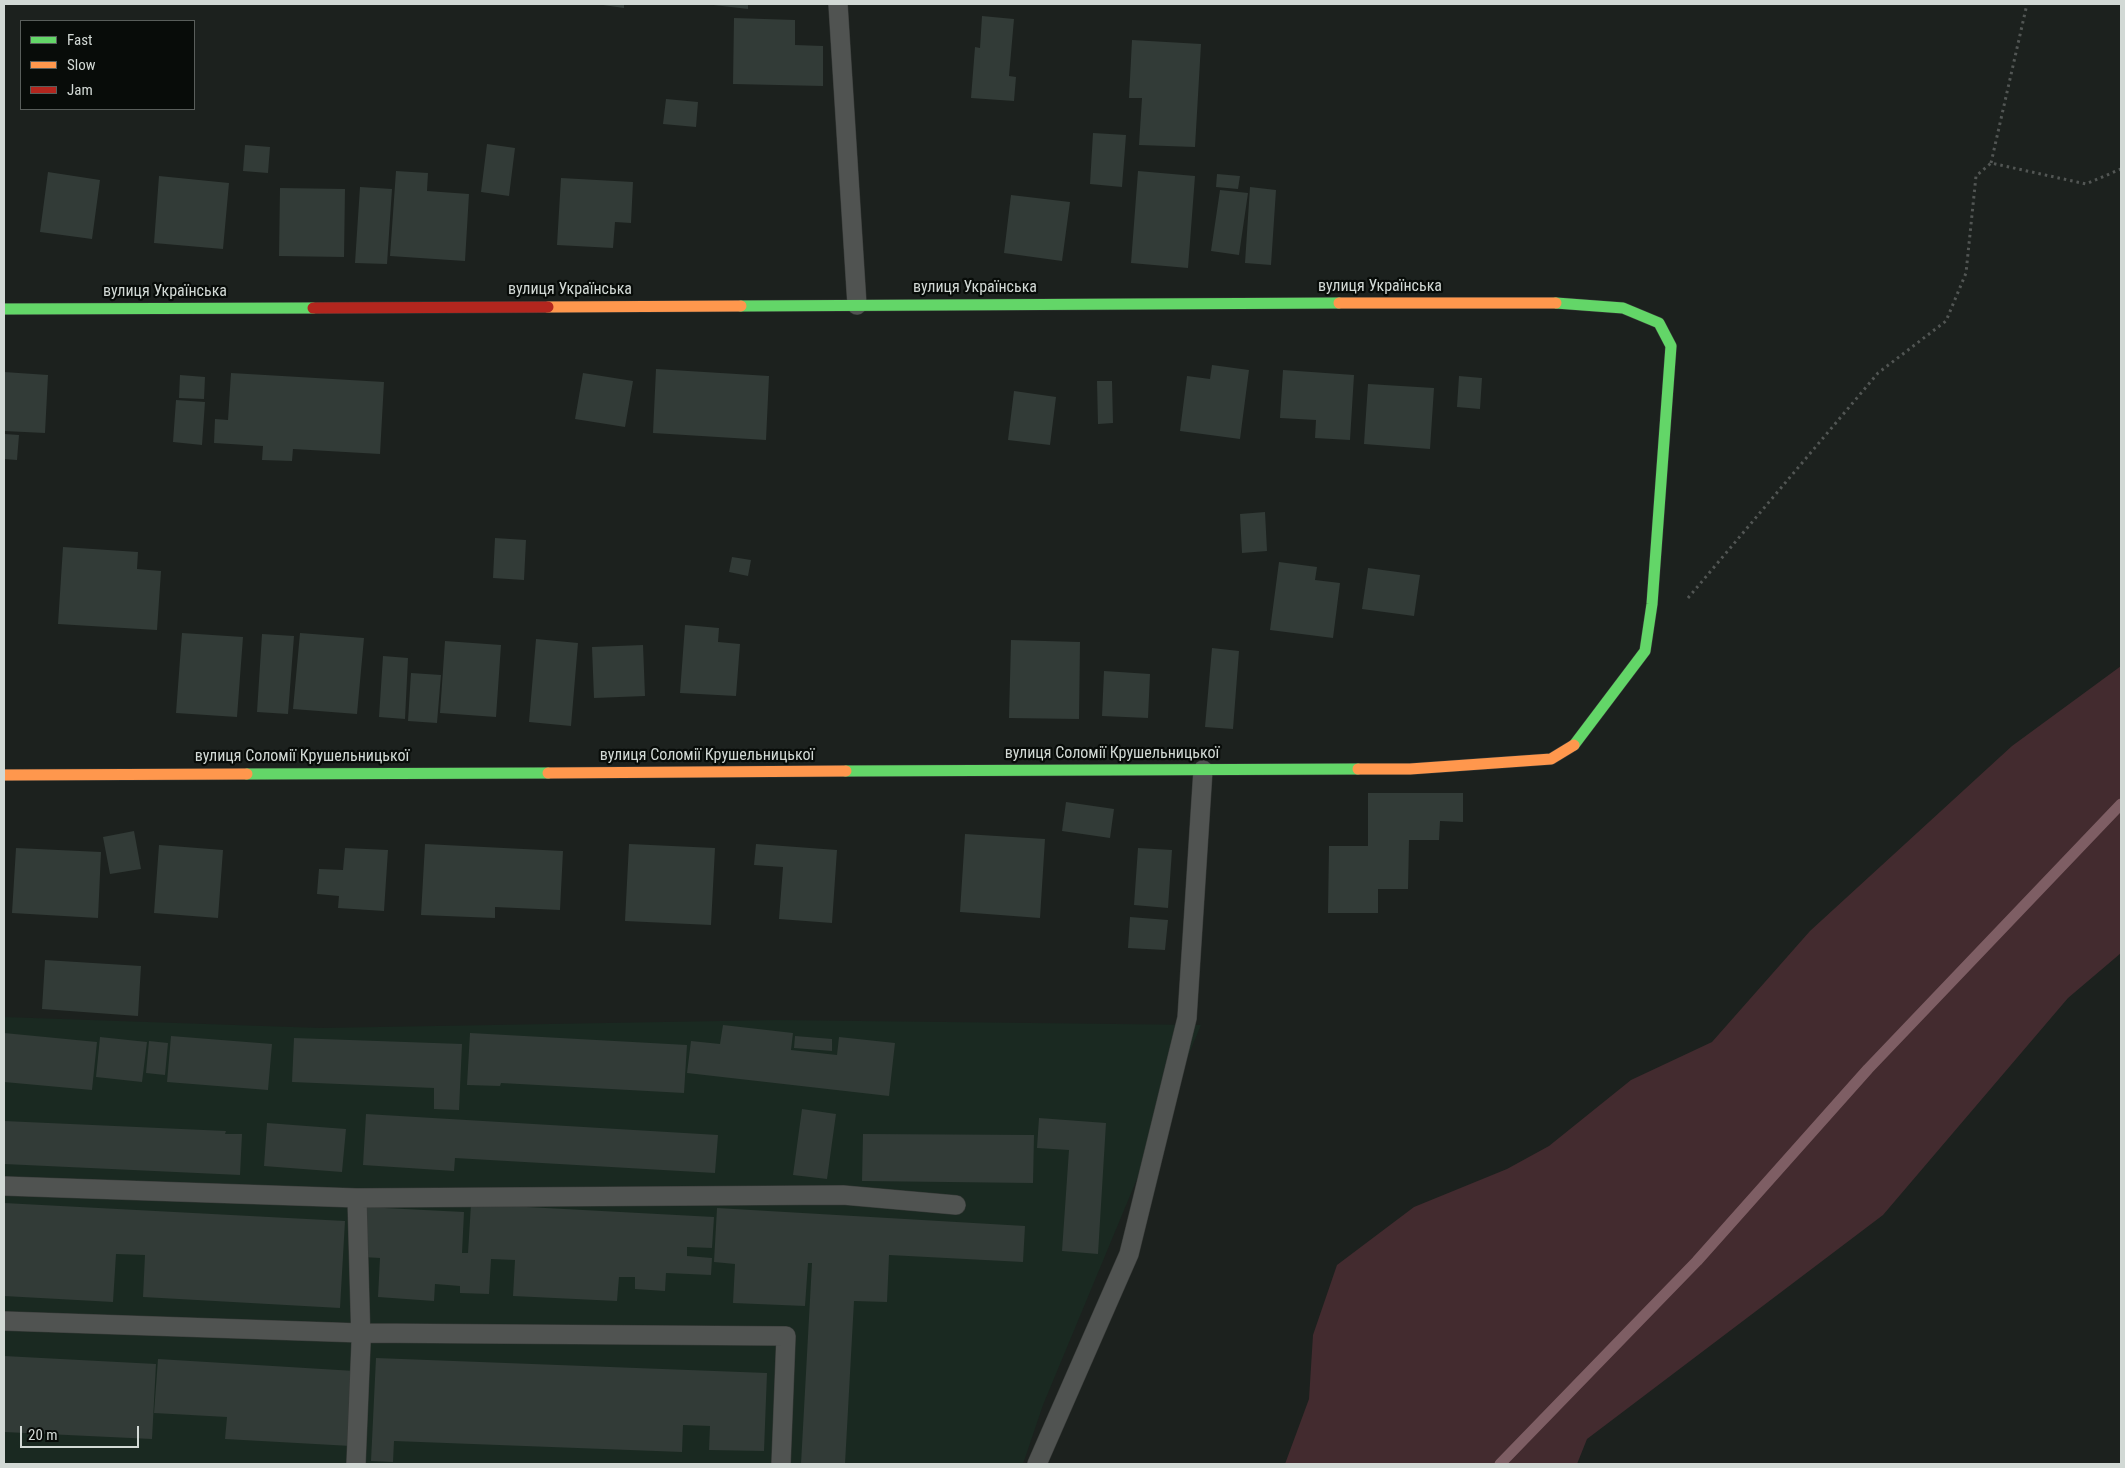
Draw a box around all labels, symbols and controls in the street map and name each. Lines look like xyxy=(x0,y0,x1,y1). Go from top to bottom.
legend xyxy=(20,20,195,110)
text: Fast xyxy=(67,31,92,49)
text: Slow xyxy=(67,56,96,74)
text: Jam xyxy=(67,81,93,99)
street label: вулиця Українська xyxy=(1318,277,1442,297)
street label: вулиця Українська xyxy=(913,278,1037,298)
street label: вулиця Українська xyxy=(508,280,632,300)
street label: вулиця Українська xyxy=(103,282,227,302)
street label: вулиця Соломії Крушельницької xyxy=(1005,744,1219,764)
street label: вулиця Соломії Крушельницької xyxy=(600,746,814,766)
street label: вулиця Соломії Крушельницької xyxy=(195,747,409,767)
scale bar xyxy=(22,1416,141,1448)
text: 20 m xyxy=(28,1426,58,1444)

